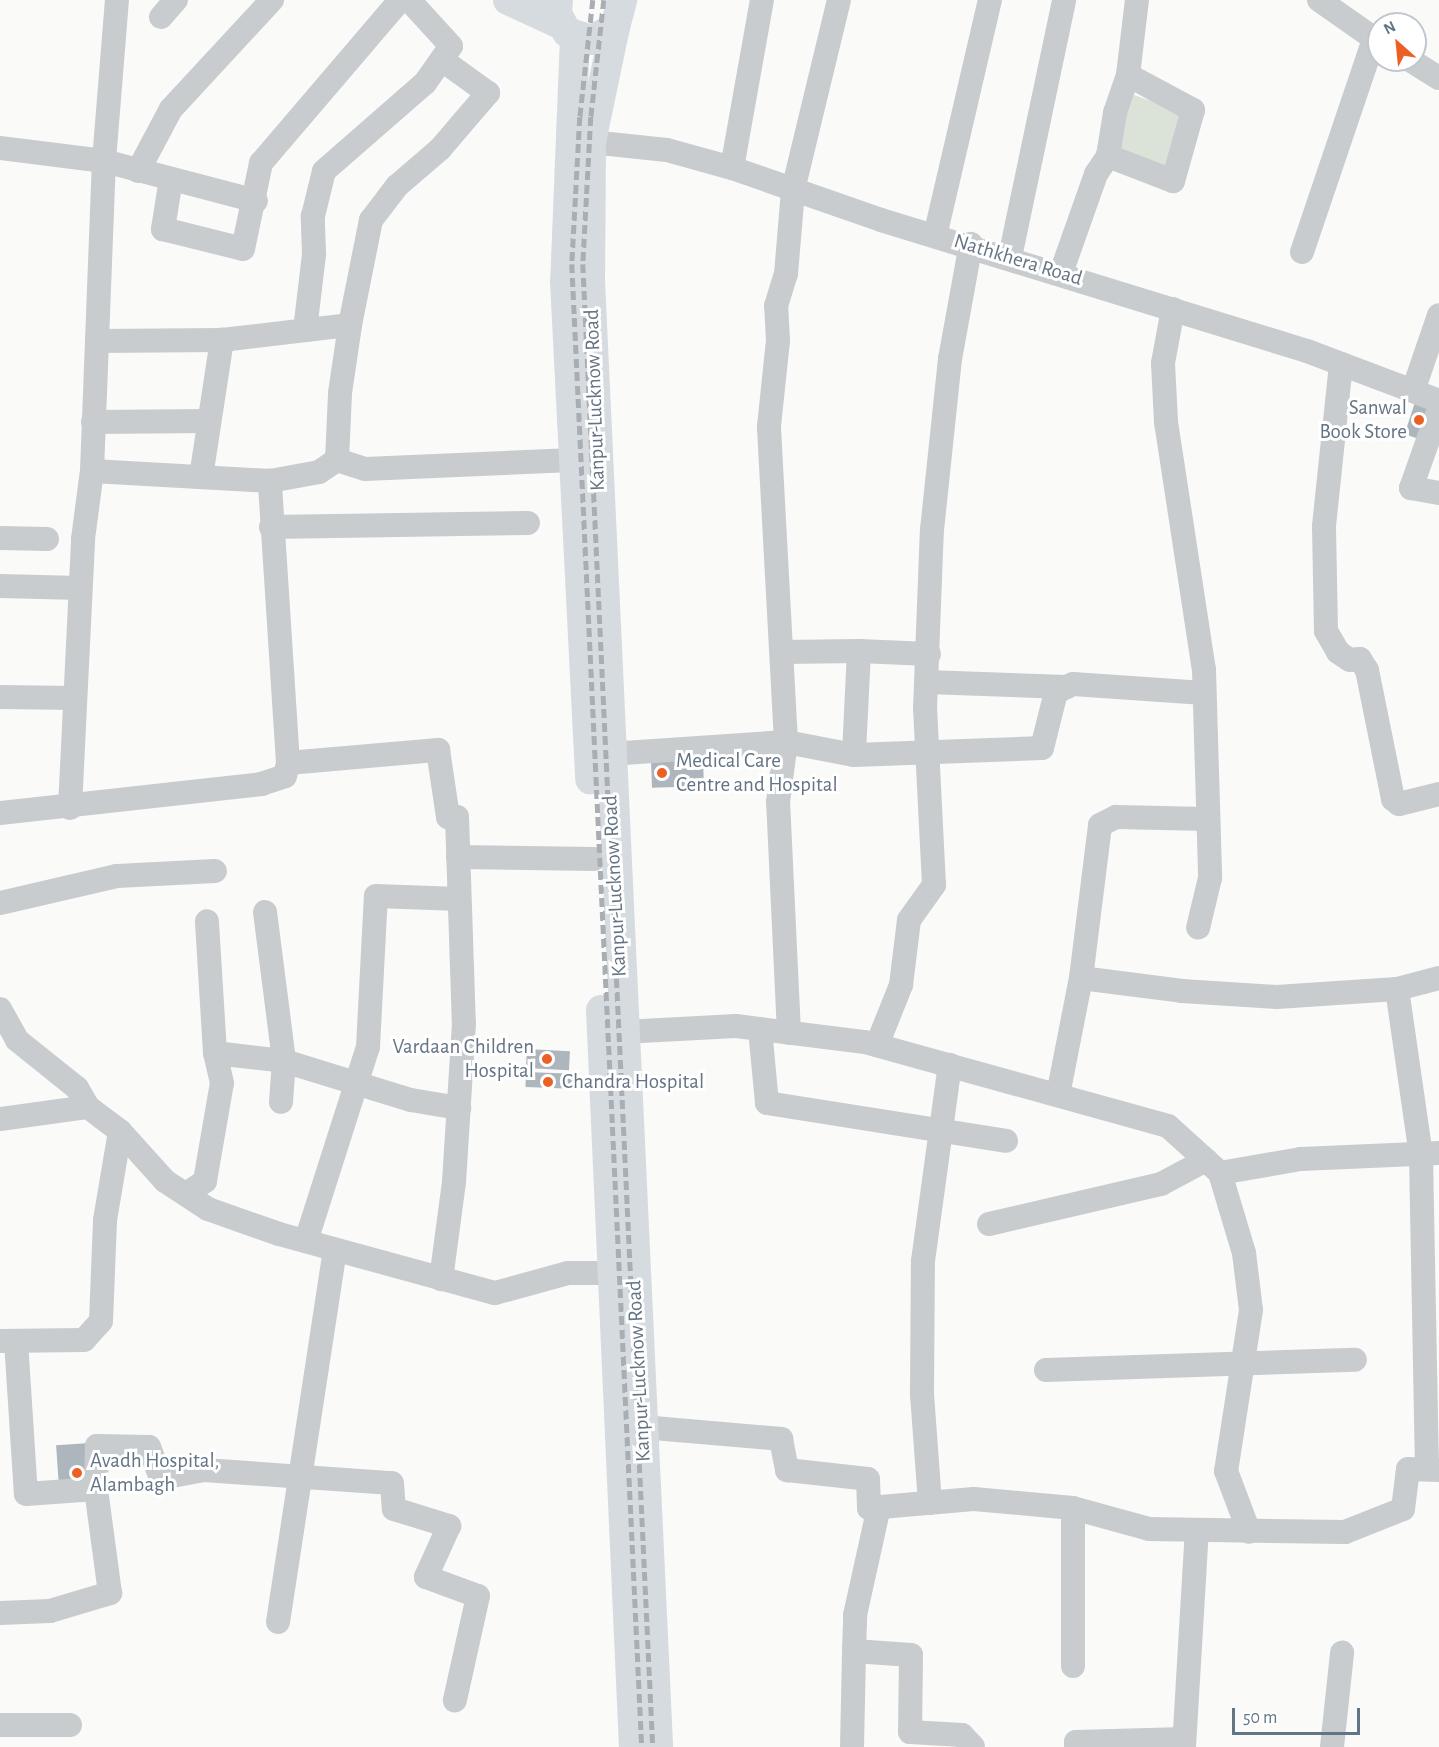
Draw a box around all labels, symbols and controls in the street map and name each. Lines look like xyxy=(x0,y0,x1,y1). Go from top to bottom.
north arrow xyxy=(1367,12,1427,72)
text: N xyxy=(1381,18,1398,37)
street label: Nathkhera Road xyxy=(951,229,1085,291)
street label: Kanpur-Lucknow Road xyxy=(579,309,611,491)
place label: Sanwal Book Store xyxy=(1319,395,1407,445)
marker: Sanwal Book Store xyxy=(1412,413,1426,427)
place label: Medical Care Centre and Hospital xyxy=(676,748,838,798)
marker: Medical Care Centre and Hospital xyxy=(653,764,671,782)
street label: Kanpur-Lucknow Road xyxy=(598,794,632,978)
place label: Vardaan Children Hospital xyxy=(392,1034,534,1084)
marker: Vardaan Children Hospital xyxy=(538,1050,556,1068)
place label: Chandra Hospital xyxy=(562,1069,704,1095)
marker: Chandra Hospital xyxy=(539,1073,557,1091)
street label: Kanpur-Lucknow Road xyxy=(622,1279,656,1463)
place label: Avadh Hospital, Alambagh xyxy=(90,1448,219,1498)
marker: Avadh Hospital, Alambagh xyxy=(68,1464,86,1482)
scale bar xyxy=(1235,1696,1362,1734)
text: 50 m xyxy=(1243,1709,1277,1727)

